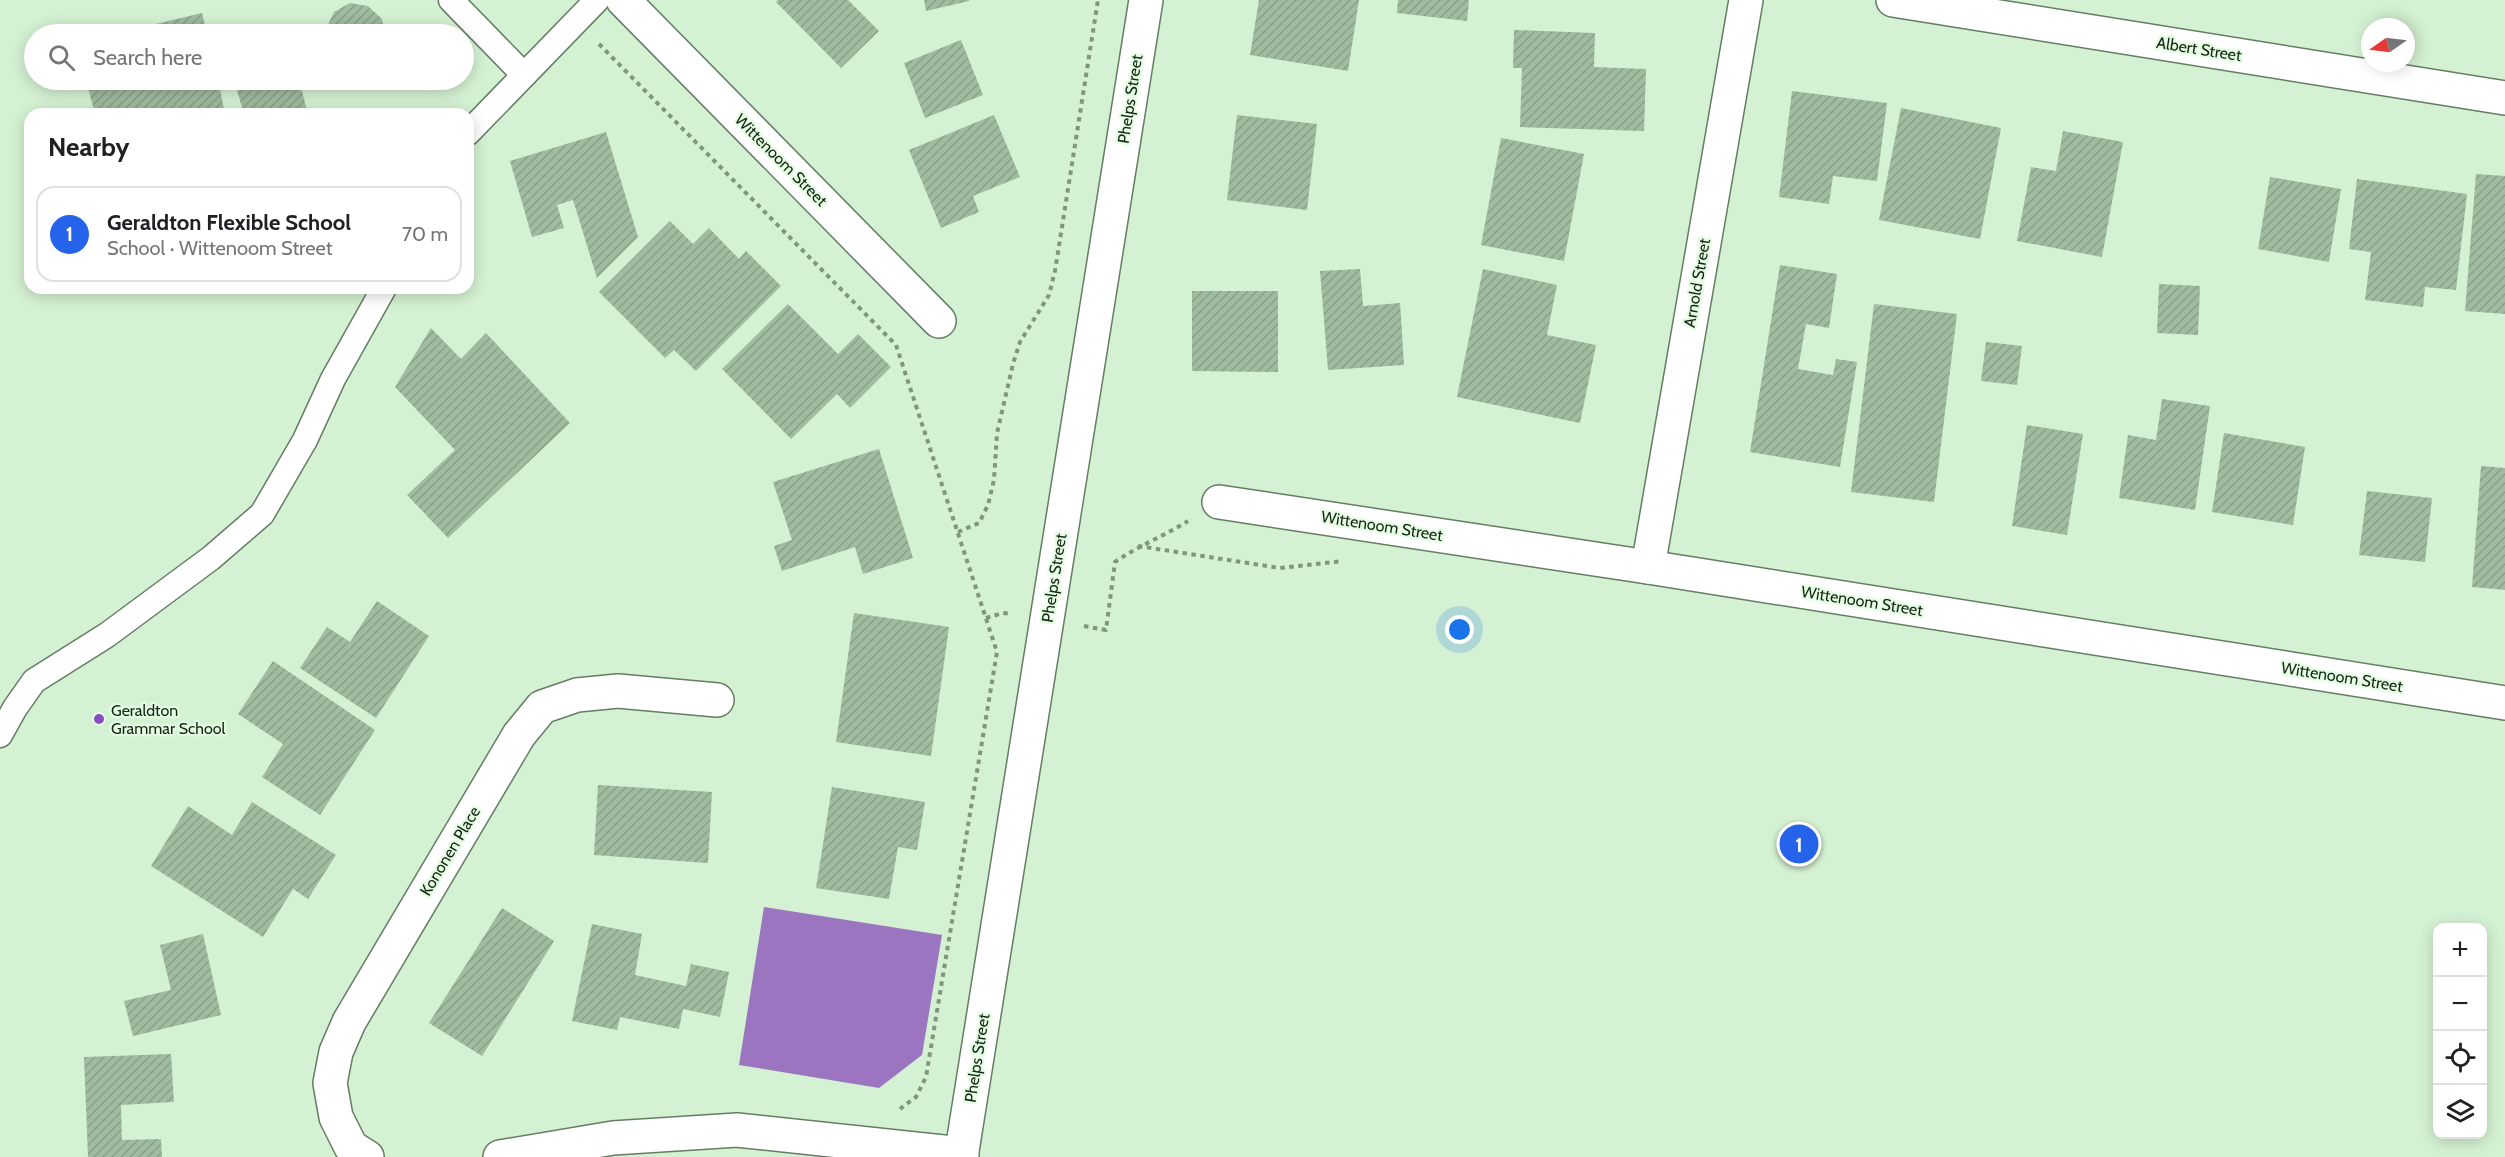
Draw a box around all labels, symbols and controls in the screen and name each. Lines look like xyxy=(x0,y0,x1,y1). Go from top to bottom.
north arrow xyxy=(2361,18,2415,72)
search box xyxy=(24,24,474,90)
street label: Albert Street xyxy=(2155,33,2243,65)
icon: search xyxy=(45,41,78,74)
text: Search here xyxy=(93,44,202,71)
street label: Phelps Street xyxy=(1114,52,1147,145)
street label: Wittenoom Street xyxy=(731,110,832,211)
text: Nearby xyxy=(48,131,129,163)
text: Geraldton Flexible School xyxy=(107,209,351,236)
text: 1 xyxy=(66,222,73,246)
text: 70 m xyxy=(402,222,448,246)
text: School · Wittenoom Street xyxy=(107,236,332,260)
street label: Arnold Street xyxy=(1680,236,1714,329)
street label: Wittenoom Street xyxy=(1320,507,1445,545)
street label: Phelps Street xyxy=(1038,531,1071,624)
street label: Wittenoom Street xyxy=(1800,582,1925,620)
your location xyxy=(1445,615,1474,644)
street label: Wittenoom Street xyxy=(2280,658,2405,696)
place label: Geraldton Grammar School xyxy=(111,701,226,738)
marker: Geraldton Grammar School xyxy=(92,712,106,726)
street label: Kononen Place xyxy=(416,803,484,899)
pin: 1 xyxy=(1780,822,1818,866)
map controls xyxy=(2433,923,2487,1139)
button: + xyxy=(2433,923,2487,977)
button: − xyxy=(2433,977,2487,1031)
street label: Phelps Street xyxy=(961,1011,994,1104)
button: locate xyxy=(2433,1031,2487,1085)
button: layers xyxy=(2433,1085,2487,1139)

